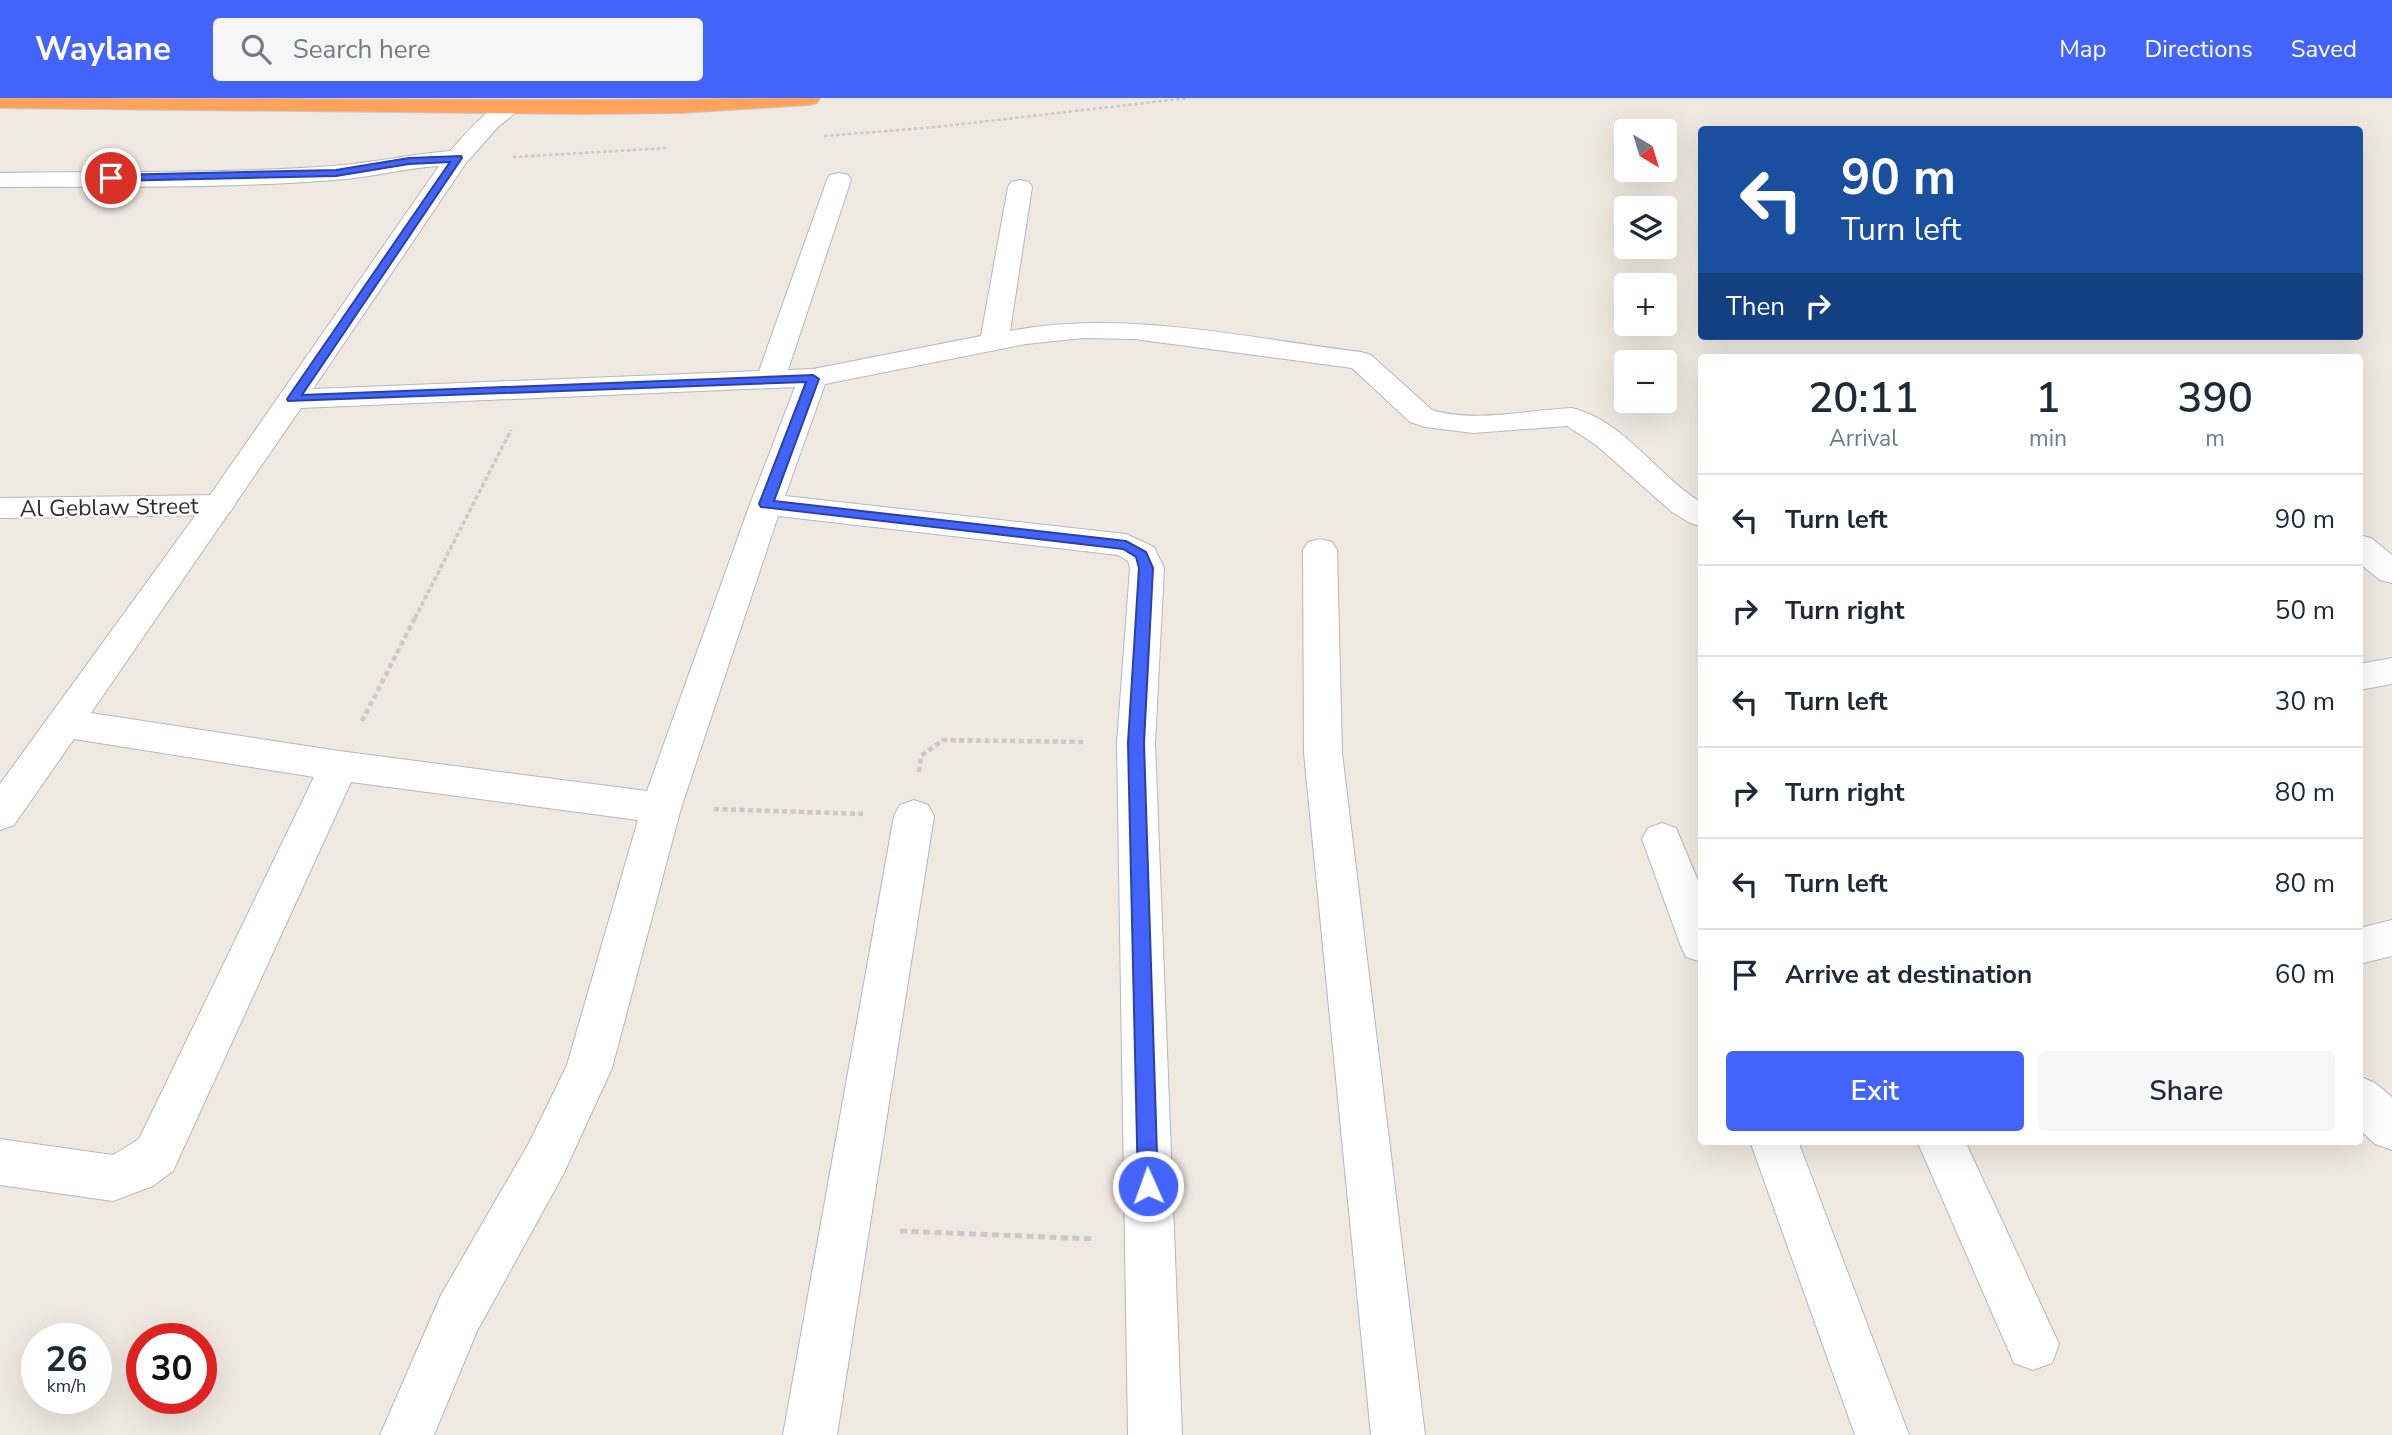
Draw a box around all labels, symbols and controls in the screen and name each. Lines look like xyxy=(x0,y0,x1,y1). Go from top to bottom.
search box xyxy=(213,18,703,81)
text: Waylane xyxy=(35,27,171,72)
icon: search xyxy=(237,30,275,68)
text: Search here xyxy=(293,32,431,67)
text: Map xyxy=(2059,33,2106,65)
text: Directions xyxy=(2144,33,2253,65)
text: Saved xyxy=(2291,33,2357,65)
north arrow xyxy=(1614,119,1676,182)
map controls xyxy=(1614,119,1677,413)
text: 90 m xyxy=(1841,144,1956,211)
pin xyxy=(81,148,141,208)
icon: left xyxy=(1726,154,1817,245)
icon: arrive xyxy=(92,159,130,197)
button: layers xyxy=(1614,196,1677,259)
text: Turn left xyxy=(1841,208,1961,251)
button: + xyxy=(1614,273,1677,336)
icon: right xyxy=(1799,287,1837,325)
text: Then xyxy=(1726,289,1785,324)
button: − xyxy=(1614,350,1677,413)
text: 20:11 xyxy=(1808,370,1919,427)
text: 1 xyxy=(2035,370,2061,427)
text: 390 xyxy=(2177,370,2253,427)
text: Arrival xyxy=(1829,423,1898,454)
text: min xyxy=(2029,423,2067,454)
text: m xyxy=(2205,423,2225,454)
street label: Al Geblaw Street xyxy=(19,490,200,525)
icon: left xyxy=(1726,501,1764,539)
text: Turn left xyxy=(1785,502,1888,537)
text: 90 m xyxy=(2275,502,2335,537)
icon: right xyxy=(1726,592,1764,630)
text: Turn right xyxy=(1785,593,1904,628)
text: 50 m xyxy=(2275,593,2335,628)
icon: left xyxy=(1726,683,1764,721)
text: Turn left xyxy=(1785,684,1888,719)
text: 30 m xyxy=(2275,684,2335,719)
icon: right xyxy=(1726,774,1764,812)
text: Turn right xyxy=(1785,775,1904,810)
text: 80 m xyxy=(2275,775,2335,810)
icon: left xyxy=(1726,865,1764,903)
text: Turn left xyxy=(1785,866,1888,901)
text: 80 m xyxy=(2275,866,2335,901)
icon: arrive xyxy=(1726,956,1764,994)
text: Arrive at destination xyxy=(1785,957,2032,992)
text: 60 m xyxy=(2275,957,2335,992)
button: Exit xyxy=(1726,1051,2024,1131)
button: Share xyxy=(2038,1051,2335,1131)
position arrow xyxy=(1111,1149,1185,1223)
speed limit sign: 30 xyxy=(126,1323,217,1414)
text: 26 xyxy=(45,1336,88,1383)
text: km/h xyxy=(47,1374,86,1398)

